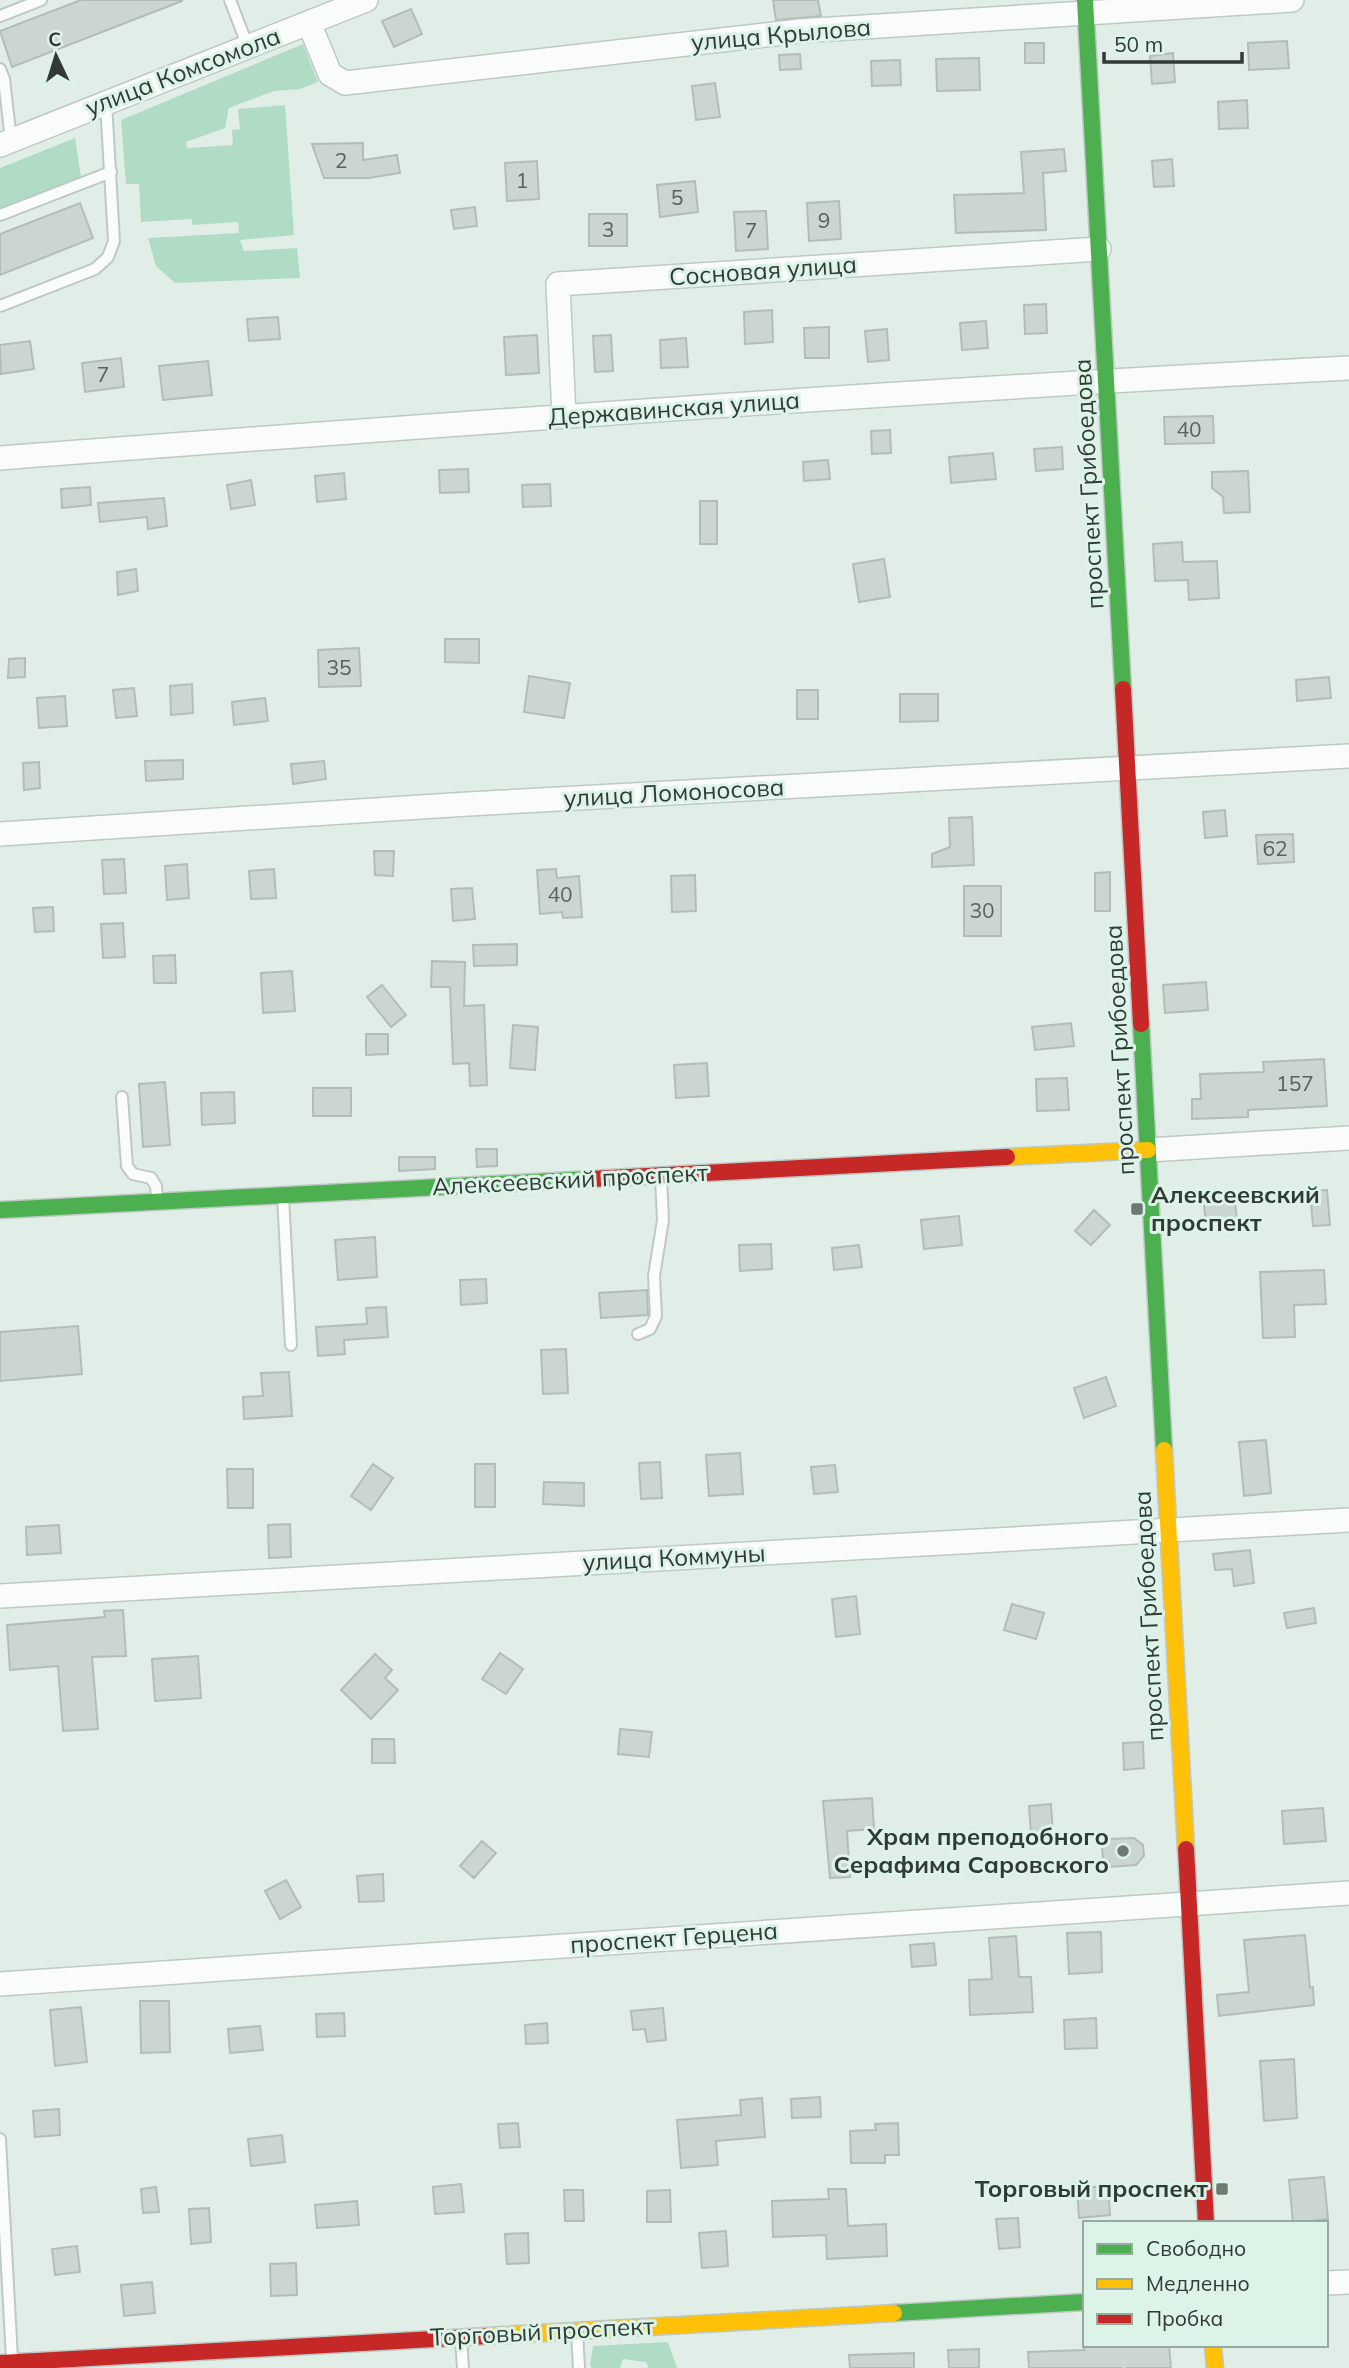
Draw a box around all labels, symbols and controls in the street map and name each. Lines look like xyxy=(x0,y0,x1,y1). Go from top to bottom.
street label: улица Крылова xyxy=(690,11,872,57)
street label: улица Комсомола xyxy=(81,20,284,122)
north arrow xyxy=(21,21,91,91)
scale bar xyxy=(1104,21,1242,65)
text: С xyxy=(47,27,62,51)
text: 50 m xyxy=(1114,31,1163,57)
house number: 2 xyxy=(335,147,347,173)
house number: 1 xyxy=(516,167,528,193)
house number: 5 xyxy=(671,184,683,210)
house number: 9 xyxy=(818,207,830,233)
house number: 3 xyxy=(602,216,614,242)
house number: 7 xyxy=(745,217,757,243)
street label: Сосновая улица xyxy=(668,248,858,292)
street label: проспект Грибоедова xyxy=(1066,358,1110,610)
house number: 7 xyxy=(97,361,109,387)
street label: Державинская улица xyxy=(547,384,801,432)
house number: 40 xyxy=(1176,416,1202,442)
house number: 35 xyxy=(326,654,352,680)
street label: улица Ломоносова xyxy=(563,771,785,813)
house number: 62 xyxy=(1262,835,1288,861)
house number: 40 xyxy=(547,881,573,907)
house number: 30 xyxy=(969,897,995,923)
street label: проспект Грибоедова xyxy=(1097,924,1141,1176)
house number: 157 xyxy=(1276,1070,1314,1096)
street label: Алексеевский проспект xyxy=(431,1157,709,1201)
place label: Алексеевский проспект xyxy=(1151,1179,1320,1237)
marker: Алексеевский проспект xyxy=(1129,1201,1145,1217)
street label: проспект Грибоедова xyxy=(1126,1490,1170,1742)
street label: улица Коммуны xyxy=(582,1537,766,1577)
place label: Храм преподобного Серафима Саровского xyxy=(833,1821,1109,1879)
marker: Храм преподобного Серафима Саровского xyxy=(1115,1843,1131,1859)
street label: проспект Герцена xyxy=(569,1915,779,1959)
place label: Торговый проспект xyxy=(975,2173,1208,2203)
marker: Торговый проспект xyxy=(1214,2181,1230,2197)
legend xyxy=(1083,2221,1328,2347)
text: Свободно xyxy=(1146,2235,1246,2261)
text: Медленно xyxy=(1146,2270,1250,2296)
text: Пробка xyxy=(1146,2305,1223,2331)
street label: Торговый проспект xyxy=(429,2310,655,2352)

